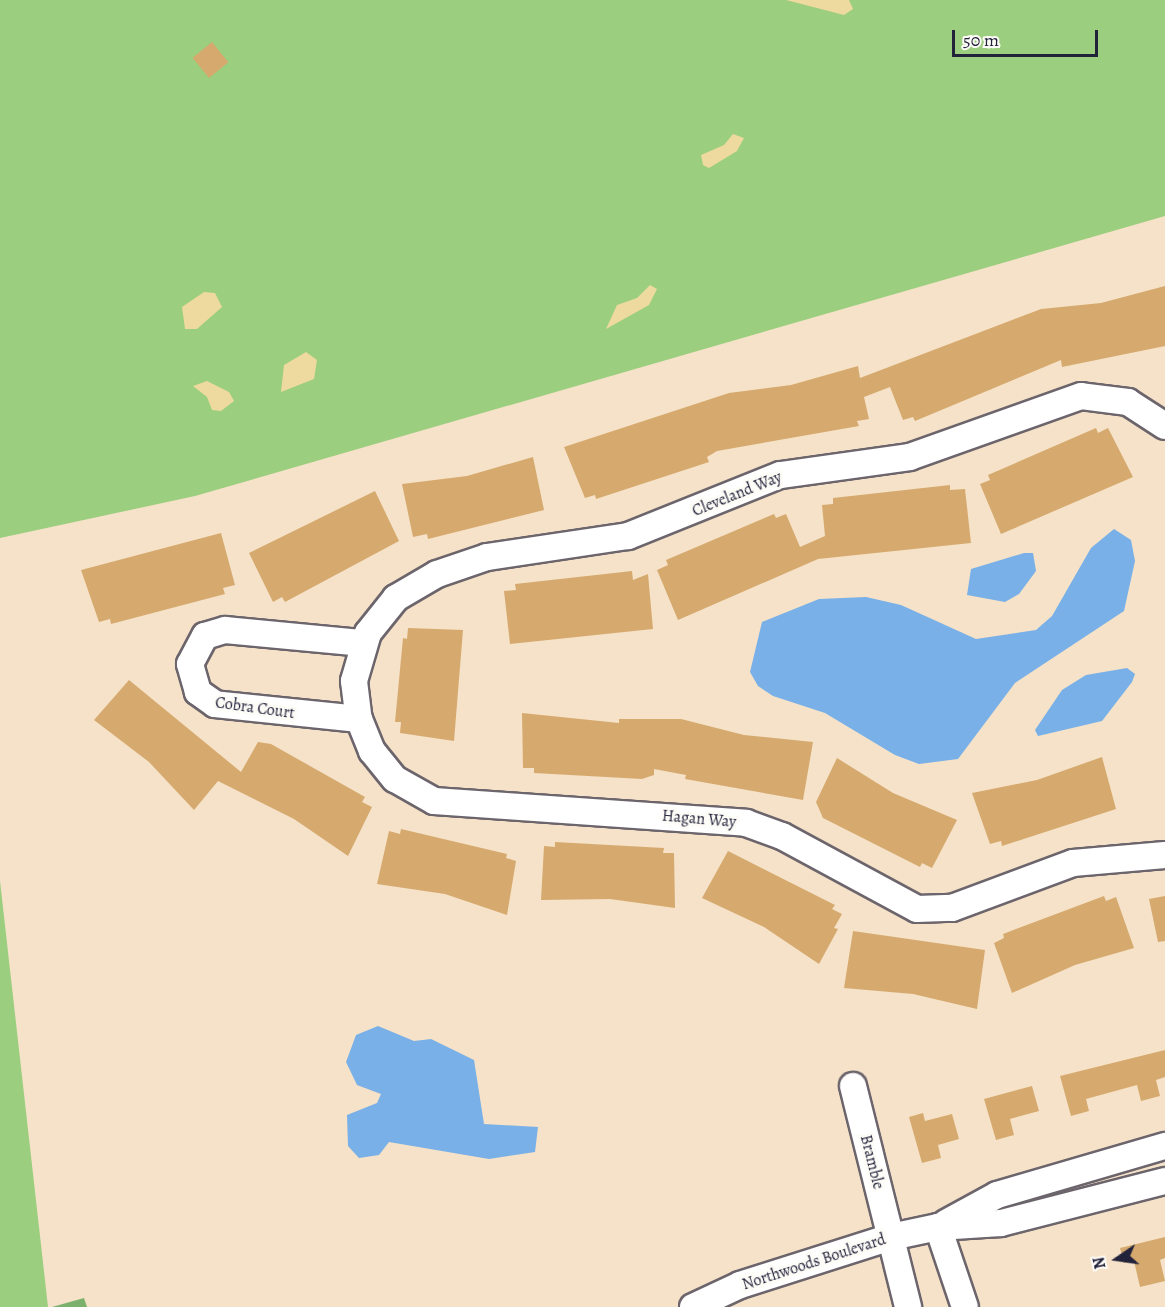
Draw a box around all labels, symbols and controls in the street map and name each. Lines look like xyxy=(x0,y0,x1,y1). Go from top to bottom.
scale bar xyxy=(955,18,1100,56)
text: 50 m xyxy=(963,28,999,52)
street label: Cleveland Way xyxy=(689,467,785,521)
street label: Cobra Court xyxy=(214,693,296,723)
street label: Hagan Way xyxy=(661,806,737,832)
street label: Bramble xyxy=(856,1133,888,1191)
north arrow xyxy=(1087,1229,1147,1289)
street label: Northwoods Boulevard xyxy=(740,1230,888,1294)
text: N xyxy=(1087,1255,1111,1271)

